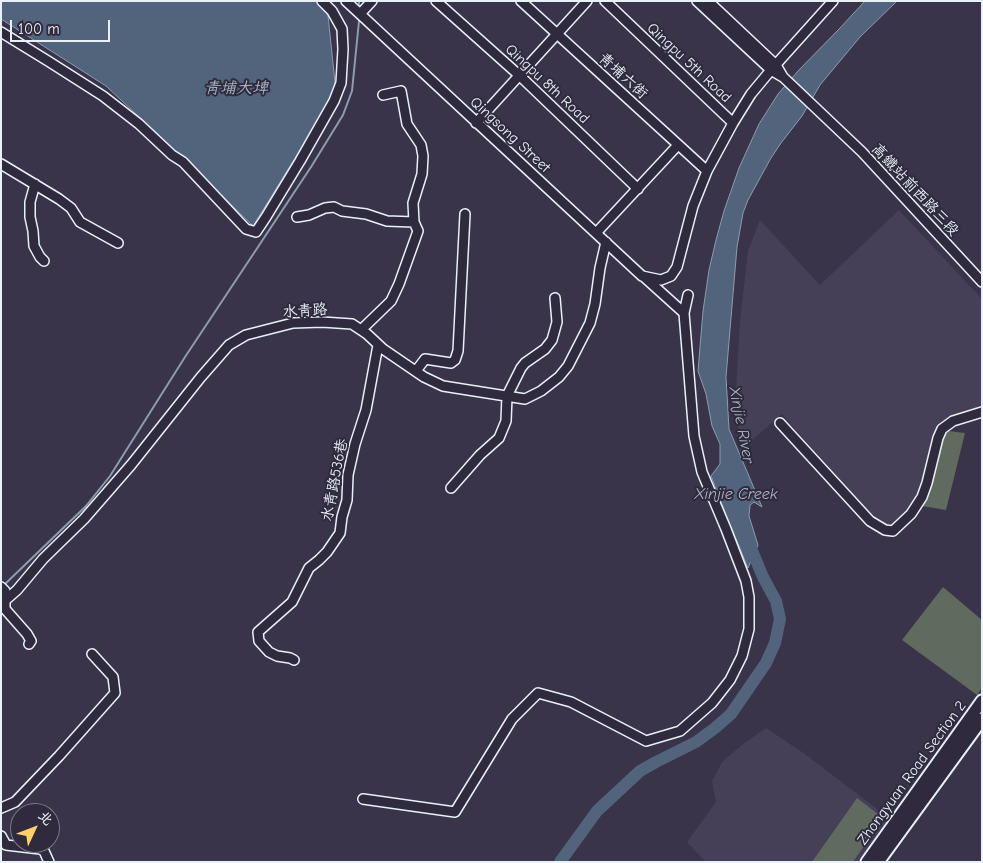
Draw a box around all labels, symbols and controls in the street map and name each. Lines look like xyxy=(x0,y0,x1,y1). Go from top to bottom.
scale bar xyxy=(12,10,112,42)
street label: Qingpu 5th Road xyxy=(643,19,735,107)
text: 100 m xyxy=(18,20,60,38)
street label: Qingpu 8th Road xyxy=(501,40,593,128)
street label: 青埔六街 xyxy=(595,49,651,103)
water label: 青埔大埤 xyxy=(204,78,268,98)
street label: Qingsong Street xyxy=(466,93,554,177)
street label: 高鐵站前西路三段 xyxy=(867,140,963,240)
street label: 水青路 xyxy=(282,300,328,322)
water label: Xinjie River xyxy=(724,385,758,465)
street label: 水青路536巷 xyxy=(318,437,352,523)
water label: Xinjie Creek xyxy=(694,484,778,504)
street label: Zhongyuan Road Section 2 xyxy=(854,698,970,848)
north arrow xyxy=(10,803,60,853)
text: 北 xyxy=(35,807,57,829)

